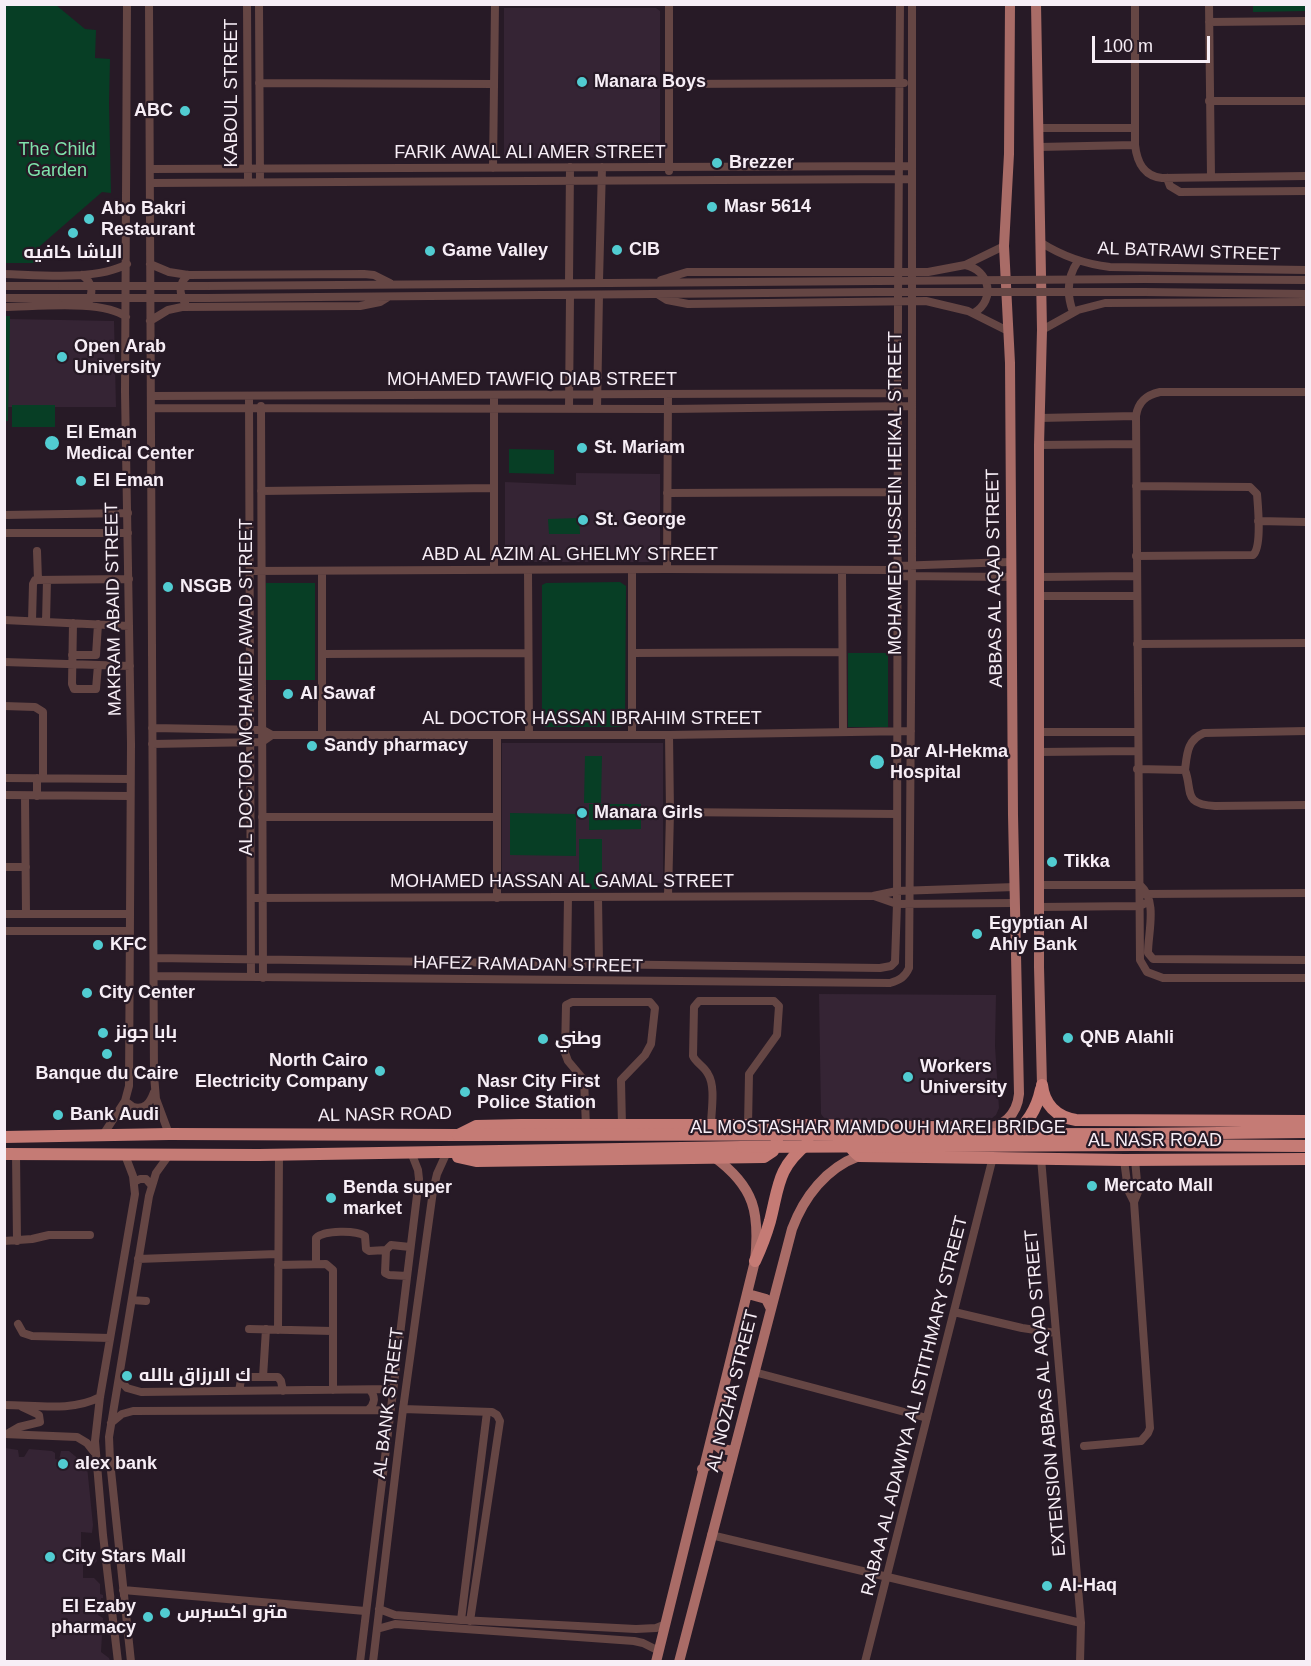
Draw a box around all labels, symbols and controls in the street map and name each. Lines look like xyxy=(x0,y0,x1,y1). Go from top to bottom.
street label: KABOUL STREET xyxy=(221,18,243,168)
scale bar xyxy=(1095,24,1214,62)
text: 100 m xyxy=(1103,36,1153,56)
place label: Manara Boys xyxy=(594,71,706,93)
marker: Manara Boys xyxy=(575,75,589,89)
place label: ABC xyxy=(134,100,173,122)
marker: ABC xyxy=(178,104,192,118)
park label: The Child Garden xyxy=(18,139,96,182)
street label: FARIK AWAL ALI AMER STREET xyxy=(394,142,666,164)
place label: Brezzer xyxy=(729,152,794,174)
marker: Brezzer xyxy=(710,156,724,170)
place label: Masr 5614 xyxy=(724,196,811,218)
place label: Abo Bakri Restaurant xyxy=(101,198,195,240)
marker: Masr 5614 xyxy=(705,200,719,214)
marker: Abo Bakri Restaurant xyxy=(82,212,96,226)
marker: الباشا كافيه xyxy=(66,226,80,240)
street label: AL BATRAWI STREET xyxy=(1097,238,1281,266)
place label: CIB xyxy=(629,239,660,261)
place label: Game Valley xyxy=(442,240,548,262)
place label: الباشا كافيه xyxy=(24,242,122,264)
marker: CIB xyxy=(610,243,624,257)
marker: Game Valley xyxy=(423,244,437,258)
street label: MOHAMED HUSSEIN HEIKAL STREET xyxy=(885,331,907,655)
place label: Open Arab University xyxy=(74,336,166,378)
marker: Open Arab University xyxy=(55,350,69,364)
street label: MOHAMED TAWFIQ DIAB STREET xyxy=(387,369,677,391)
place label: El Eman Medical Center xyxy=(66,422,194,464)
marker: El Eman Medical Center xyxy=(43,434,61,452)
place label: St. Mariam xyxy=(594,437,685,459)
marker: St. Mariam xyxy=(575,441,589,455)
street label: ABBAS AL AQAD STREET xyxy=(982,468,1008,688)
place label: El Eman xyxy=(93,470,164,492)
marker: El Eman xyxy=(74,474,88,488)
street label: MAKRAM ABAID STREET xyxy=(101,502,127,716)
place label: St. George xyxy=(595,509,686,531)
marker: St. George xyxy=(576,513,590,527)
street label: AL DOCTOR MOHAMED AWAD STREET xyxy=(236,518,258,856)
street label: ABD AL AZIM AL GHELMY STREET xyxy=(422,544,718,566)
place label: NSGB xyxy=(180,576,232,598)
marker: NSGB xyxy=(161,580,175,594)
place label: Al Sawaf xyxy=(300,683,375,705)
marker: Al Sawaf xyxy=(281,687,295,701)
street label: AL DOCTOR HASSAN IBRAHIM STREET xyxy=(422,708,762,730)
place label: Sandy pharmacy xyxy=(324,735,468,757)
marker: Sandy pharmacy xyxy=(305,739,319,753)
place label: Dar Al-Hekma Hospital xyxy=(890,741,1008,783)
marker: Dar Al-Hekma Hospital xyxy=(868,753,886,771)
place label: Manara Girls xyxy=(594,802,703,824)
marker: Manara Girls xyxy=(575,806,589,820)
place label: Tikka xyxy=(1064,851,1110,873)
marker: Tikka xyxy=(1045,855,1059,869)
street label: MOHAMED HASSAN AL GAMAL STREET xyxy=(390,871,734,893)
place label: Egyptian Al Ahly Bank xyxy=(989,913,1088,956)
marker: Egyptian Al Ahly Bank xyxy=(970,927,984,941)
place label: KFC xyxy=(110,934,147,956)
marker: KFC xyxy=(91,938,105,952)
street label: HAFEZ RAMADAN STREET xyxy=(413,952,643,978)
place label: City Center xyxy=(99,982,195,1004)
marker: City Center xyxy=(80,986,94,1000)
place label: بابا جونز xyxy=(115,1022,177,1044)
marker: بابا جونز xyxy=(96,1026,110,1040)
place label: QNB Alahli xyxy=(1080,1027,1174,1049)
place label: وطني xyxy=(555,1028,602,1050)
marker: QNB Alahli xyxy=(1061,1031,1075,1045)
marker: وطني xyxy=(536,1032,550,1046)
marker: Banque du Caire xyxy=(100,1047,114,1061)
place label: North Cairo Electricity Company xyxy=(195,1050,368,1092)
place label: Workers University xyxy=(920,1056,1007,1098)
place label: Banque du Caire xyxy=(35,1063,179,1085)
marker: North Cairo Electricity Company xyxy=(373,1064,387,1078)
marker: Workers University xyxy=(901,1070,915,1084)
place label: Nasr City First Police Station xyxy=(477,1071,600,1114)
marker: Nasr City First Police Station xyxy=(458,1085,472,1099)
street label: AL NASR ROAD xyxy=(318,1103,452,1127)
place label: Bank Audi xyxy=(70,1104,159,1126)
marker: Bank Audi xyxy=(51,1108,65,1122)
street label: AL MOSTASHAR MAMDOUH MAREI BRIDGE xyxy=(690,1117,1066,1139)
street label: AL NASR ROAD xyxy=(1088,1130,1222,1152)
place label: Mercato Mall xyxy=(1104,1175,1213,1197)
place label: Benda super market xyxy=(343,1177,452,1220)
marker: Mercato Mall xyxy=(1085,1179,1099,1193)
marker: Benda super market xyxy=(324,1191,338,1205)
street label: RABAA AL ADAWIYA AL ISTITHMARY STREET xyxy=(857,1214,973,1598)
street label: EXTENSION ABBAS AL AQAD STREET xyxy=(1021,1229,1071,1557)
street label: AL NOZHA STREET xyxy=(702,1308,764,1474)
street label: AL BANK STREET xyxy=(369,1326,409,1480)
place label: ك الارزاق بالله xyxy=(139,1365,251,1387)
marker: ك الارزاق بالله xyxy=(120,1369,134,1383)
place label: alex bank xyxy=(75,1453,157,1475)
marker: alex bank xyxy=(56,1457,70,1471)
place label: City Stars Mall xyxy=(62,1546,186,1568)
marker: City Stars Mall xyxy=(43,1550,57,1564)
place label: Al-Haq xyxy=(1059,1575,1117,1597)
marker: Al-Haq xyxy=(1040,1579,1054,1593)
place label: El Ezaby pharmacy xyxy=(51,1596,136,1638)
place label: مترو اكسبرس xyxy=(177,1602,288,1624)
marker: مترو اكسبرس xyxy=(158,1606,172,1620)
marker: El Ezaby pharmacy xyxy=(141,1610,155,1624)

